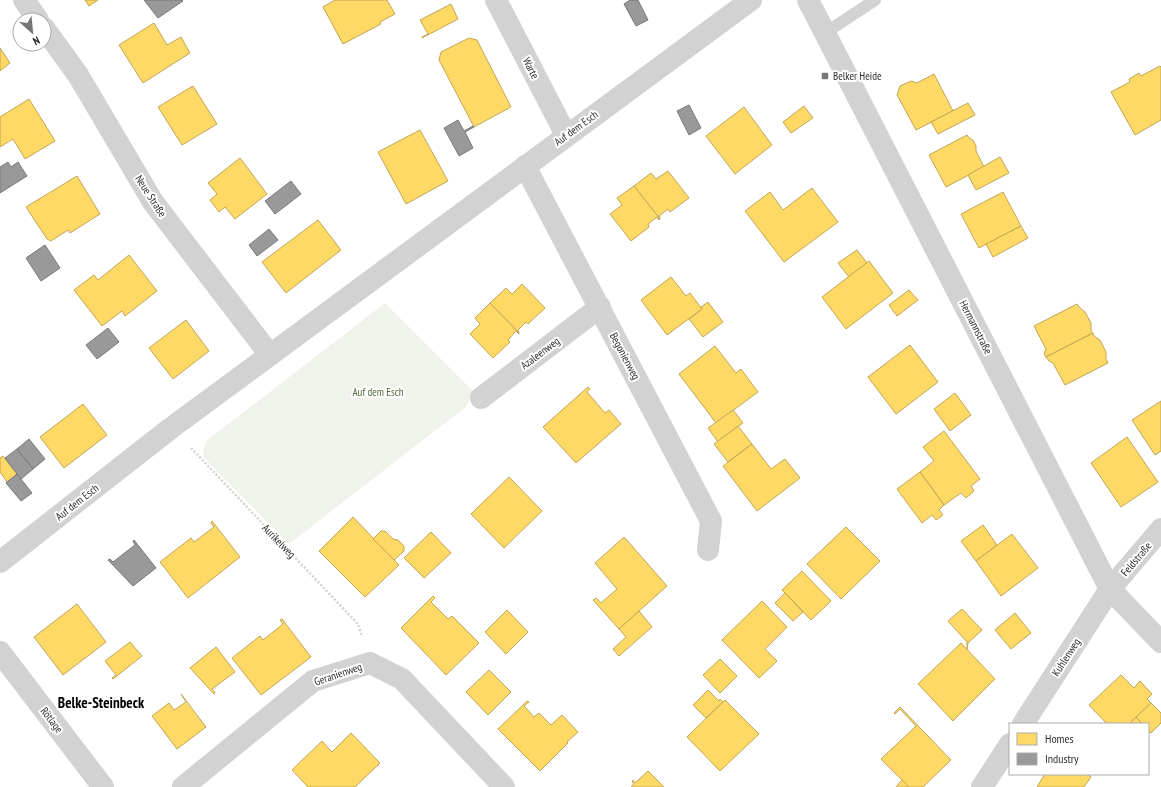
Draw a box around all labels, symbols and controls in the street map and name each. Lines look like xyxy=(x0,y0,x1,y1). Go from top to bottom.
north arrow xyxy=(12,12,52,52)
text: N xyxy=(31,33,42,49)
street label: Warte xyxy=(520,55,542,81)
place label: Belker Heide xyxy=(833,69,882,83)
marker: Belker Heide xyxy=(820,71,830,81)
street label: Auf dem Esch xyxy=(551,107,601,149)
street label: Neue Straße xyxy=(132,172,170,220)
street label: Hermannstraße xyxy=(956,298,996,357)
street label: Begonienweg xyxy=(607,330,643,382)
street label: Azaleenweg xyxy=(518,334,563,372)
park label: Auf dem Esch xyxy=(352,385,404,399)
street label: Auf dem Esch xyxy=(53,481,102,523)
street label: Aurikelweg xyxy=(259,521,299,561)
street label: Feldstraße xyxy=(1118,539,1155,579)
street label: Kuhlenweg xyxy=(1049,635,1084,679)
street label: Geranienweg xyxy=(312,659,364,689)
district label: Belke-Steinbeck xyxy=(58,693,145,712)
street label: Rötlage xyxy=(38,704,67,736)
legend xyxy=(1009,723,1149,775)
text: Homes xyxy=(1045,731,1073,746)
text: Industry xyxy=(1045,751,1079,766)

